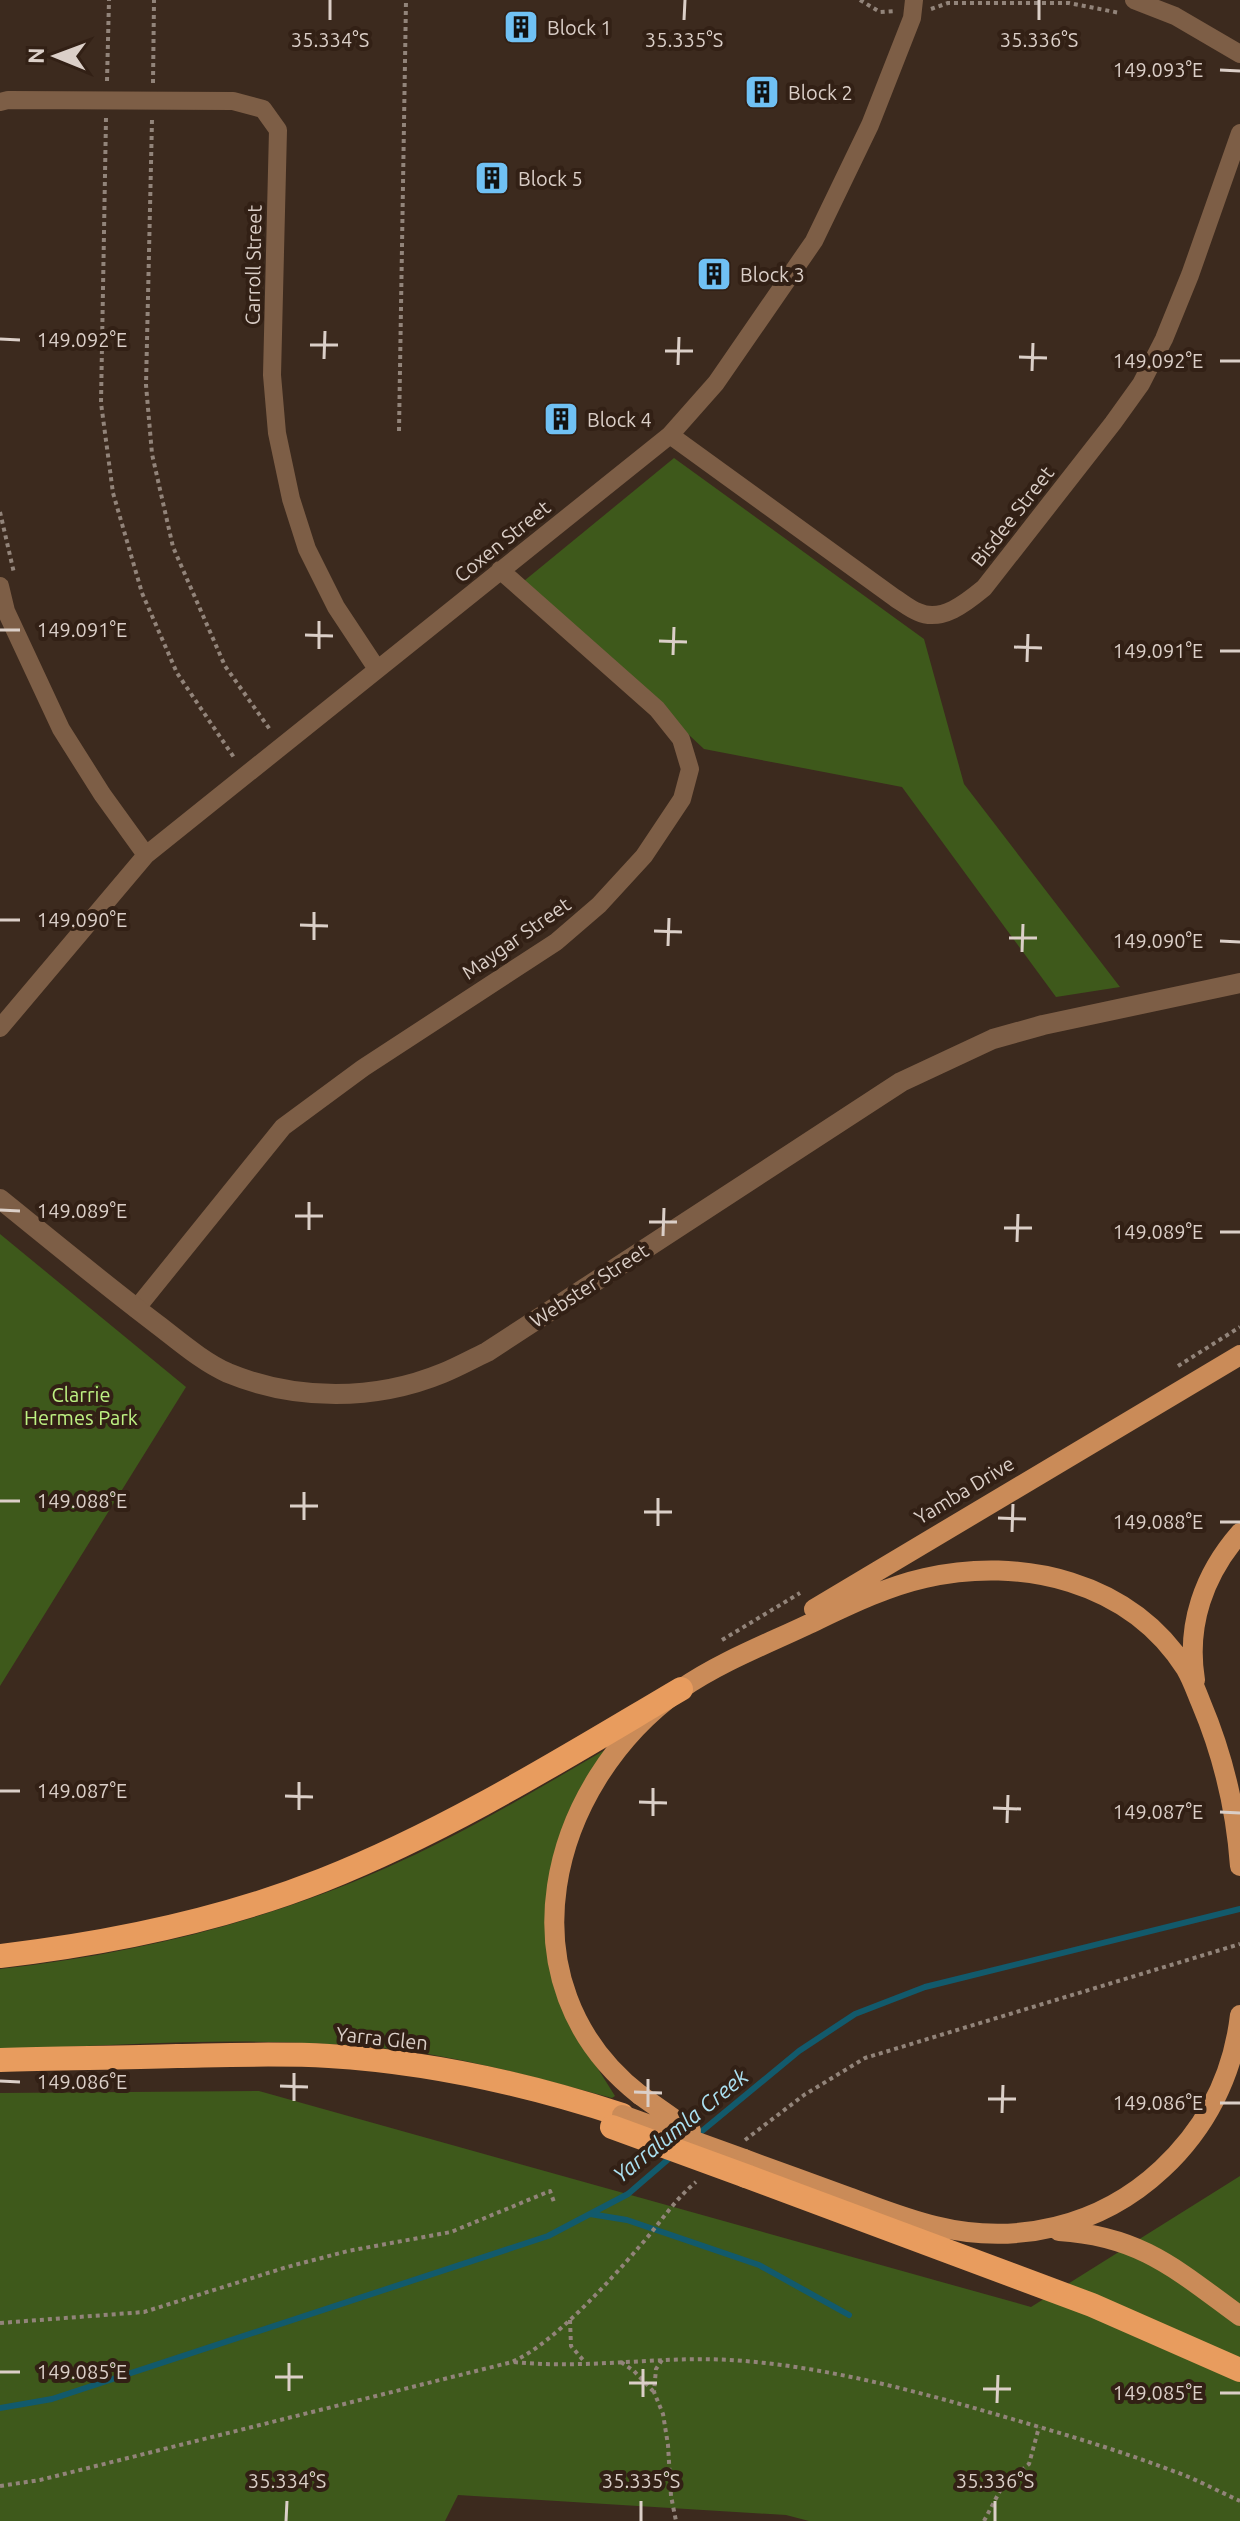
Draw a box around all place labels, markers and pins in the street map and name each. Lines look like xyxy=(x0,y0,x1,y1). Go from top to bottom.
building icon: Block 1 xyxy=(502,8,540,46)
place label: Block 1 xyxy=(547,16,612,39)
building icon: Block 2 xyxy=(743,73,781,111)
place label: Block 2 xyxy=(788,81,853,104)
building icon: Block 5 xyxy=(473,159,511,197)
place label: Block 5 xyxy=(518,167,583,190)
building icon: Block 3 xyxy=(695,255,733,293)
place label: Block 3 xyxy=(740,263,805,286)
building icon: Block 4 xyxy=(542,400,580,438)
place label: Block 4 xyxy=(587,408,652,431)

